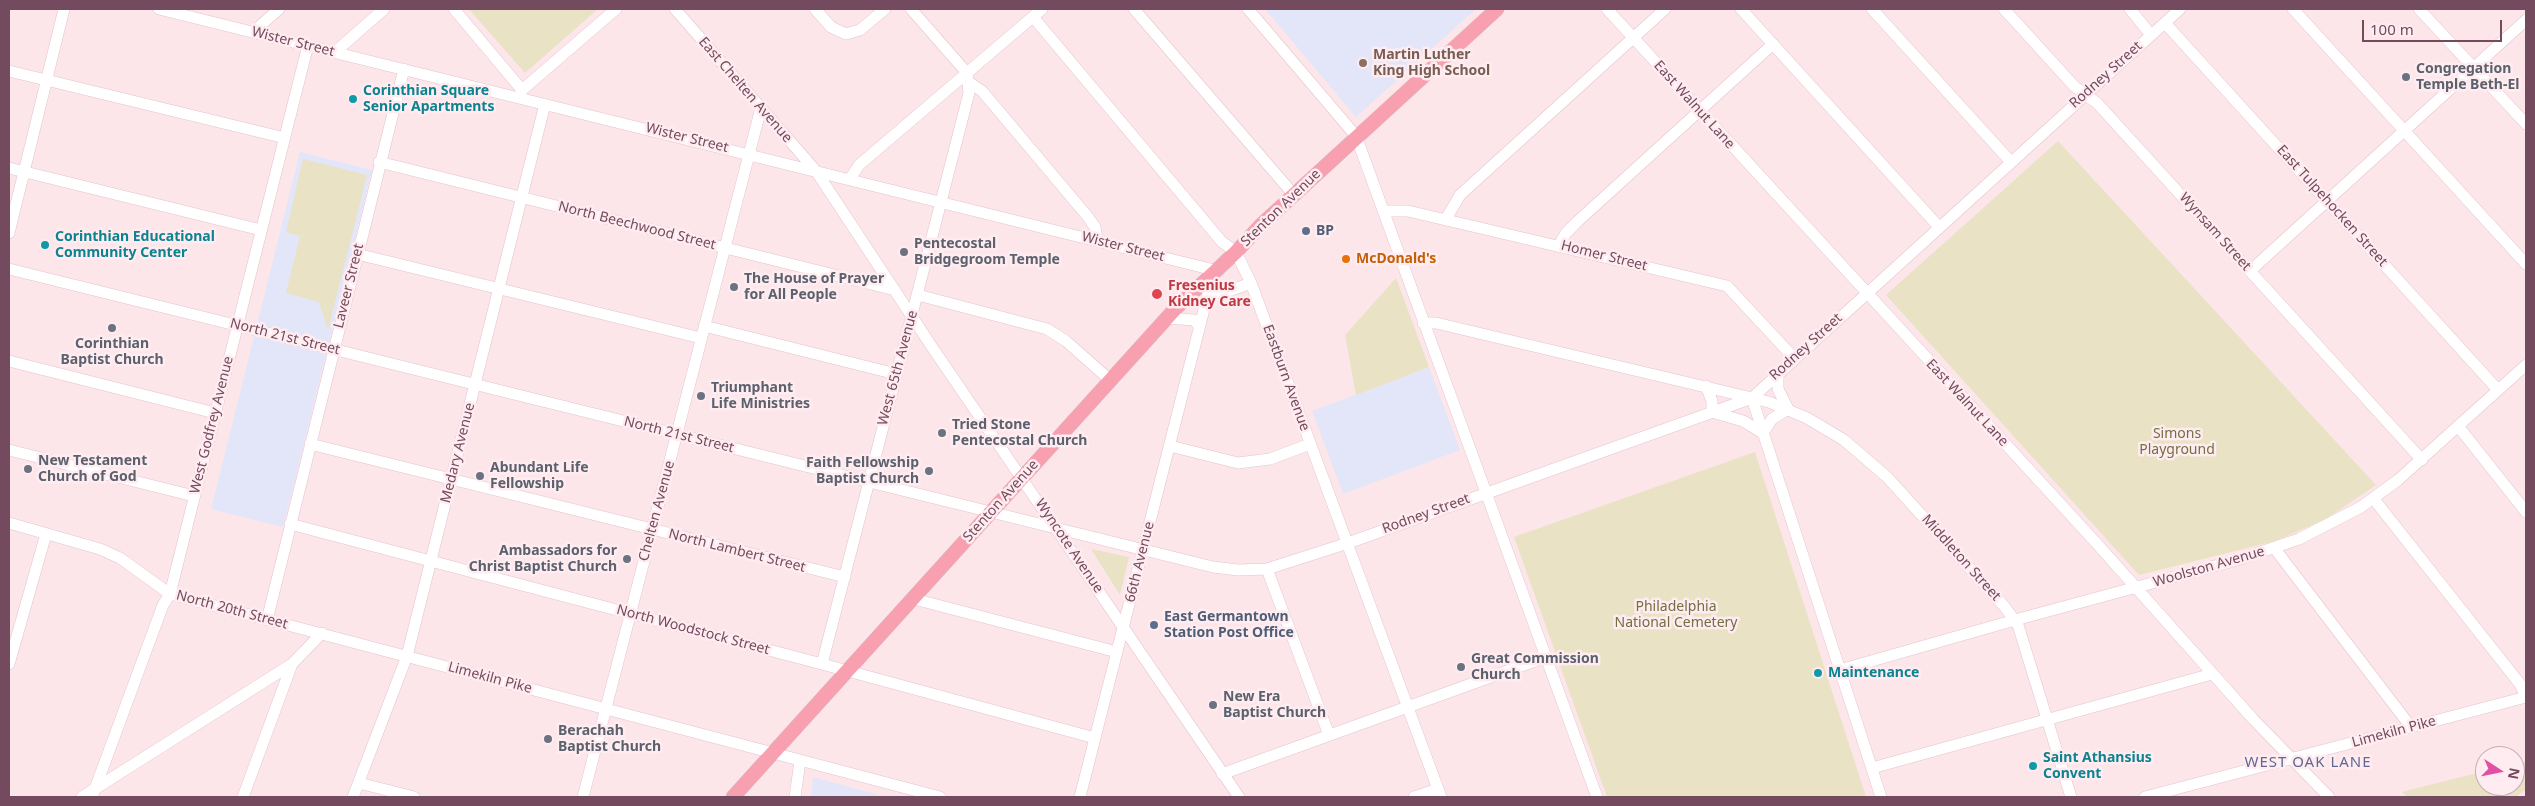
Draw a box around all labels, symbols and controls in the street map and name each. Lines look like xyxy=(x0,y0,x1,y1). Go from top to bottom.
scale bar xyxy=(2365,10,2505,42)
text: 100 m xyxy=(2370,19,2414,39)
street label: Wister Street xyxy=(250,24,336,60)
street label: East Chelten Avenue xyxy=(695,34,795,146)
street label: Rodney Street xyxy=(2066,38,2146,112)
place label: Martin Luther King High School xyxy=(1373,47,1490,80)
marker: Martin Luther King High School xyxy=(1357,57,1369,69)
street label: East Walnut Lane xyxy=(1650,57,1738,153)
place label: Congregation Temple Beth-El xyxy=(2416,61,2519,94)
marker: Congregation Temple Beth-El xyxy=(2400,71,2412,83)
place label: Corinthian Square Senior Apartments xyxy=(363,83,494,115)
marker: Corinthian Square Senior Apartments xyxy=(347,93,359,105)
street label: Wister Street xyxy=(644,120,730,156)
street label: East Tulpehocken Street xyxy=(2273,142,2391,270)
street label: Stenton Avenue xyxy=(1238,166,1324,250)
street label: Wynsam Street xyxy=(2176,190,2254,274)
street label: North Beechwood Street xyxy=(556,198,718,254)
place label: BP xyxy=(1316,223,1334,239)
marker: BP xyxy=(1300,225,1312,237)
place label: Corinthian Educational Community Center xyxy=(55,229,215,262)
street label: Wister Street xyxy=(1080,229,1166,265)
place label: Pentecostal Bridgegroom Temple xyxy=(914,236,1060,268)
street label: Homer Street xyxy=(1559,237,1649,275)
marker: Corinthian Educational Community Center xyxy=(39,239,51,251)
street label: Laveer Street xyxy=(330,242,368,330)
marker: Pentecostal Bridgegroom Temple xyxy=(898,246,910,258)
place label: McDonald's xyxy=(1356,251,1436,267)
marker: McDonald's xyxy=(1340,253,1352,265)
place label: The House of Prayer for All People xyxy=(744,271,884,304)
place label: Fresenius Kidney Care xyxy=(1168,278,1251,310)
marker: The House of Prayer for All People xyxy=(728,281,740,293)
marker: Fresenius Kidney Care xyxy=(1150,287,1164,301)
street label: West 65th Avenue xyxy=(875,309,921,427)
street label: Rodney Street xyxy=(1766,310,1846,384)
street label: North 21st Street xyxy=(228,315,342,359)
marker: Corinthian Baptist Church xyxy=(106,322,118,334)
street label: Eastburn Avenue xyxy=(1259,323,1313,433)
place label: Corinthian Baptist Church xyxy=(60,336,164,368)
street label: West Godfrey Avenue xyxy=(187,354,237,496)
street label: East Walnut Lane xyxy=(1922,356,2012,450)
place label: Triumphant Life Ministries xyxy=(711,380,810,412)
marker: Triumphant Life Ministries xyxy=(695,390,707,402)
street label: Medary Avenue xyxy=(437,401,479,505)
street label: North 21st Street xyxy=(622,413,736,457)
place label: Tried Stone Pentecostal Church xyxy=(952,417,1087,450)
park label: Simons Playground xyxy=(2139,426,2215,458)
marker: Tried Stone Pentecostal Church xyxy=(936,427,948,439)
place label: New Testament Church of God xyxy=(38,453,147,486)
place label: Faith Fellowship Baptist Church xyxy=(806,455,919,488)
street label: Stenton Avenue xyxy=(960,457,1042,545)
street label: Chelten Avenue xyxy=(636,459,678,563)
place label: Abundant Life Fellowship xyxy=(490,460,589,492)
marker: New Testament Church of God xyxy=(22,463,34,475)
marker: Faith Fellowship Baptist Church xyxy=(923,465,935,477)
marker: Abundant Life Fellowship xyxy=(474,470,486,482)
street label: Rodney Street xyxy=(1380,490,1472,538)
street label: Wyncote Avenue xyxy=(1031,496,1107,596)
street label: Middleton Street xyxy=(1918,512,2004,604)
street label: 66th Avenue xyxy=(1122,520,1158,604)
street label: North Lambert Street xyxy=(667,526,807,576)
place label: Ambassadors for Christ Baptist Church xyxy=(469,543,617,576)
street label: Woolston Avenue xyxy=(2151,543,2267,591)
marker: Ambassadors for Christ Baptist Church xyxy=(621,553,633,565)
street label: North 20th Street xyxy=(174,587,290,633)
park label: Philadelphia National Cemetery xyxy=(1615,599,1737,632)
street label: North Woodstock Street xyxy=(615,601,771,659)
place label: East Germantown Station Post Office xyxy=(1164,609,1294,642)
marker: East Germantown Station Post Office xyxy=(1148,619,1160,631)
place label: Great Commission Church xyxy=(1471,651,1599,684)
street label: Limekiln Pike xyxy=(446,659,534,697)
marker: Great Commission Church xyxy=(1455,661,1467,673)
place label: Maintenance xyxy=(1828,665,1919,681)
marker: Maintenance xyxy=(1812,667,1824,679)
place label: New Era Baptist Church xyxy=(1223,689,1326,722)
marker: New Era Baptist Church xyxy=(1207,699,1219,711)
street label: Limekiln Pike xyxy=(2350,713,2438,751)
place label: Berachah Baptist Church xyxy=(558,723,661,756)
marker: Berachah Baptist Church xyxy=(542,733,554,745)
north arrow xyxy=(2475,746,2525,796)
place label: Saint Athansius Convent xyxy=(2043,750,2152,782)
district label: WEST OAK LANE xyxy=(2243,754,2373,772)
marker: Saint Athansius Convent xyxy=(2027,760,2039,772)
text: N xyxy=(2504,766,2525,781)

